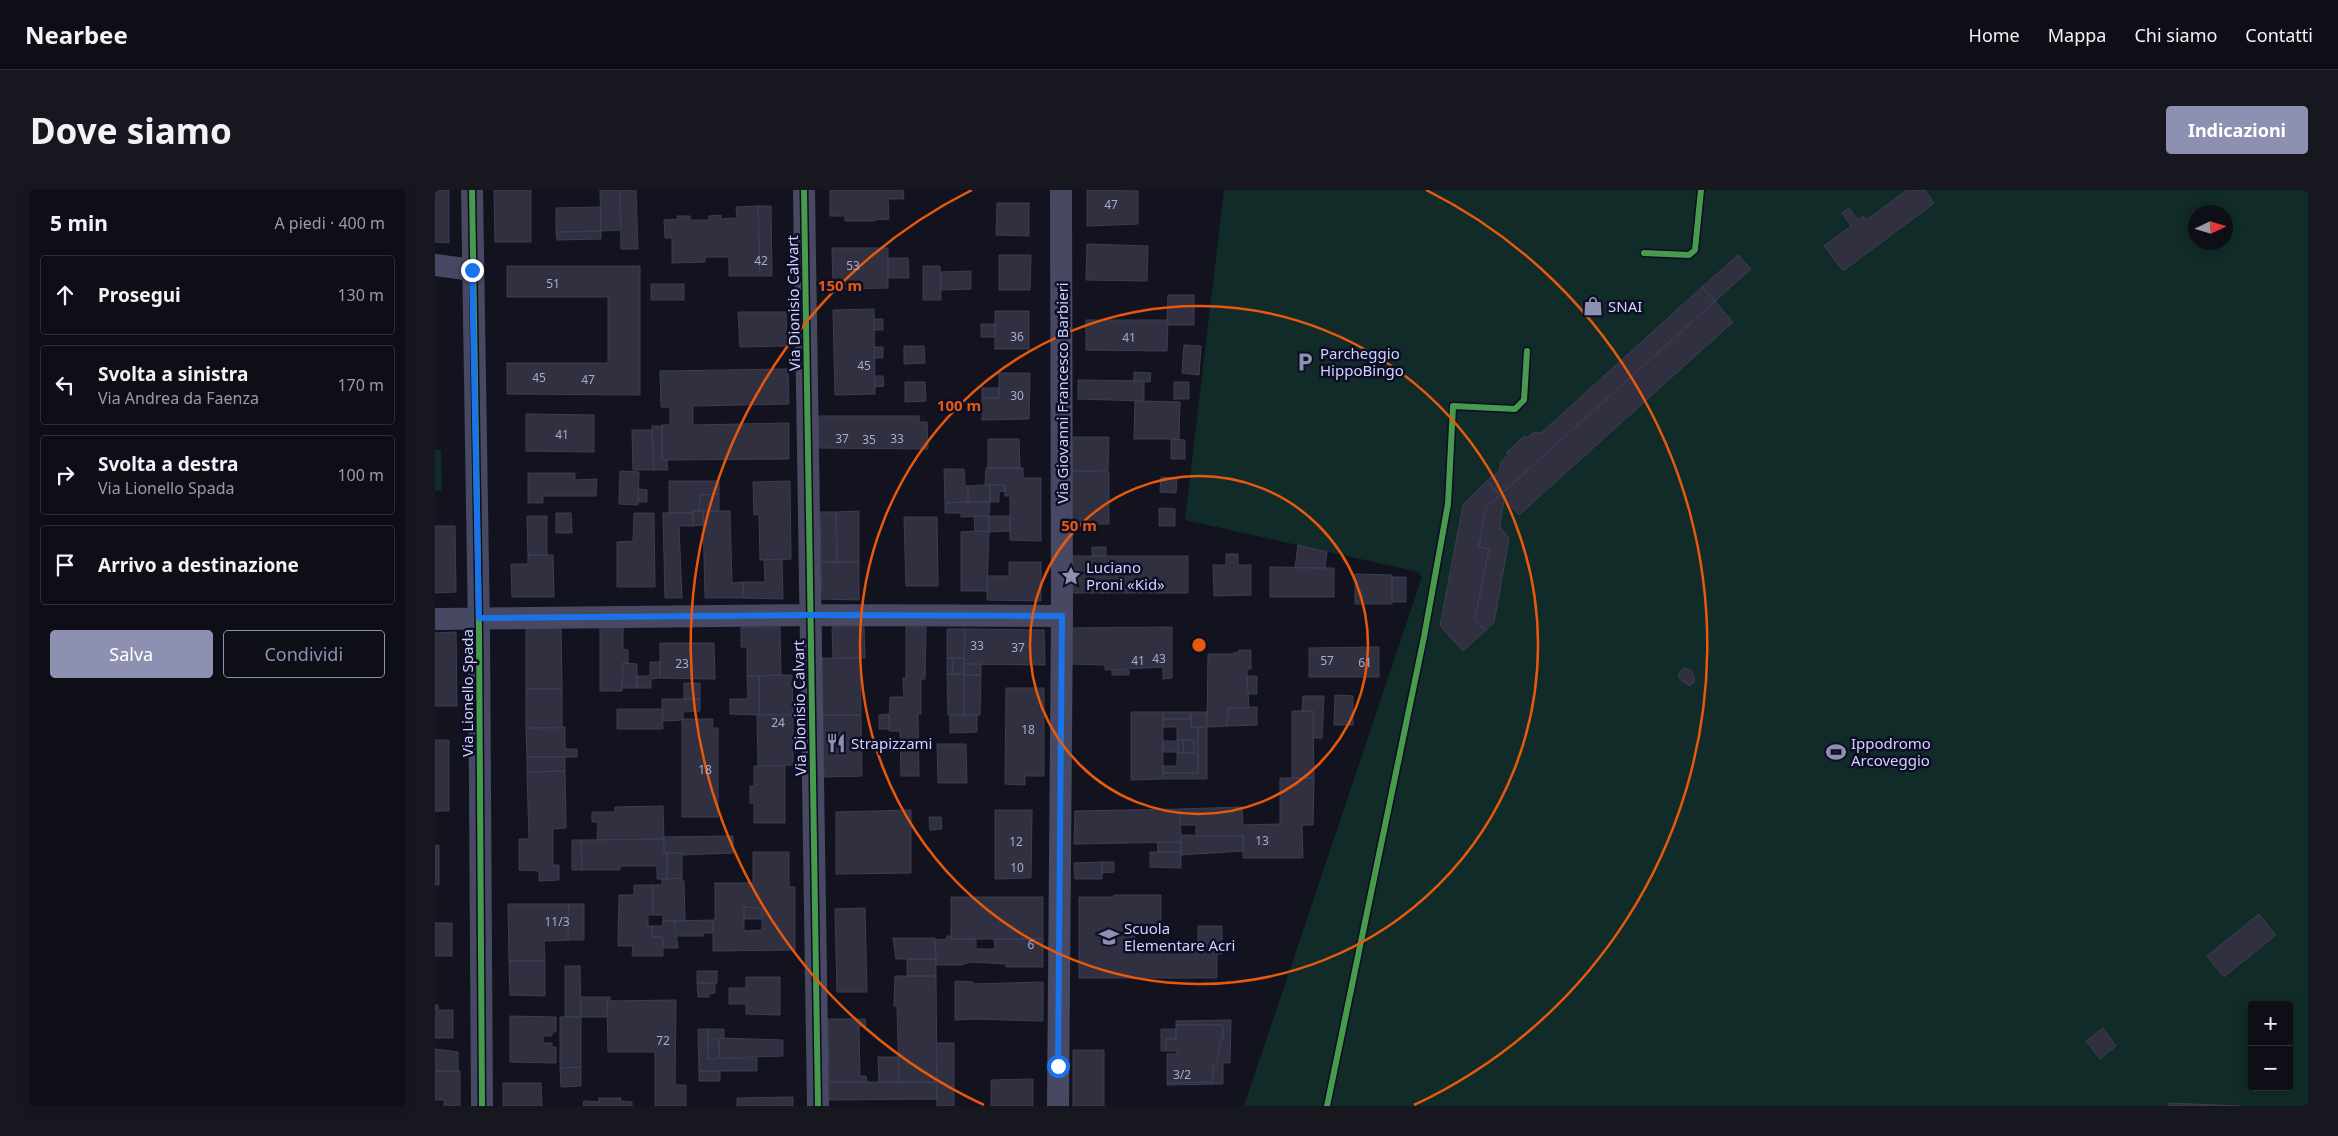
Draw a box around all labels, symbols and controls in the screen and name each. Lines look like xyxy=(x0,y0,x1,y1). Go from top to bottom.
text: Nearbee xyxy=(25,18,128,51)
text: Home xyxy=(1969,23,2020,47)
text: Mappa xyxy=(2048,23,2106,47)
text: Chi siamo xyxy=(2134,23,2217,47)
text: Contatti xyxy=(2245,23,2313,47)
button: Indicazioni xyxy=(2166,106,2308,154)
text: Dove siamo xyxy=(30,107,232,154)
house number: 47 xyxy=(1104,196,1118,213)
north arrow xyxy=(2188,205,2233,250)
text: 5 min xyxy=(50,209,108,237)
text: A piedi · 400 m xyxy=(274,212,385,234)
street label: Via Dionisio Calvart xyxy=(782,234,804,371)
house number: 42 xyxy=(754,252,768,269)
house number: 53 xyxy=(846,257,860,274)
route end xyxy=(461,259,484,282)
house number: 51 xyxy=(546,275,560,292)
text: 150 m xyxy=(818,275,862,295)
icon: ahead xyxy=(51,281,79,309)
text: Prosegui xyxy=(98,282,181,308)
street label: Via Giovanni Francesco Barbieri xyxy=(1052,282,1072,504)
text: 130 m xyxy=(337,284,384,306)
shop icon: SNAI xyxy=(1582,295,1604,317)
place label: SNAI xyxy=(1608,296,1642,316)
house number: 36 xyxy=(1010,328,1024,345)
house number: 41 xyxy=(1122,329,1136,346)
place label: Parcheggio HippoBingo xyxy=(1320,343,1404,380)
parking icon: Parcheggio HippoBingo xyxy=(1294,351,1316,373)
house number: 45 xyxy=(857,357,871,374)
text: Svolta a sinistra xyxy=(98,361,248,387)
house number: 45 xyxy=(532,369,546,386)
icon: left xyxy=(51,371,79,399)
house number: 47 xyxy=(581,371,595,388)
text: 170 m xyxy=(337,374,384,396)
text: Via Andrea da Faenza xyxy=(98,387,259,409)
house number: 30 xyxy=(1010,387,1024,404)
text: 100 m xyxy=(937,395,981,415)
house number: 41 xyxy=(555,426,569,443)
house number: 37 xyxy=(835,430,849,447)
house number: 33 xyxy=(890,430,904,447)
house number: 35 xyxy=(862,431,876,448)
text: Svolta a destra xyxy=(98,451,238,477)
icon: right xyxy=(51,461,79,489)
text: 100 m xyxy=(337,464,384,486)
text: Via Lionello Spada xyxy=(98,477,234,499)
text: 50 m xyxy=(1061,515,1097,535)
icon: arrive xyxy=(51,551,79,579)
text: Arrivo a destinazione xyxy=(98,552,299,578)
place label: Luciano Proni «Kid» xyxy=(1086,557,1165,594)
place icon: Luciano Proni «Kid» xyxy=(1060,565,1082,587)
street label: Via Lionello Spada xyxy=(457,629,477,757)
button: Salva xyxy=(50,630,213,678)
button: Condividi xyxy=(223,630,385,678)
centre of rings xyxy=(1190,636,1208,654)
house number: 33 xyxy=(970,637,984,654)
street label: Via Dionisio Calvart xyxy=(788,639,810,776)
house number: 37 xyxy=(1011,639,1025,656)
house number: 43 xyxy=(1152,650,1166,667)
house number: 41 xyxy=(1131,652,1145,669)
house number: 57 xyxy=(1320,652,1334,669)
house number: 61 xyxy=(1358,654,1372,671)
house number: 23 xyxy=(675,655,689,672)
house number: 24 xyxy=(771,714,785,731)
house number: 18 xyxy=(1021,721,1035,738)
restaurant icon: Strapizzami xyxy=(825,732,847,754)
place label: Strapizzami xyxy=(851,733,932,753)
place label: Ippodromo Arcoveggio xyxy=(1851,733,1931,770)
sports icon: Ippodromo Arcoveggio xyxy=(1825,741,1847,763)
house number: 18 xyxy=(698,761,712,778)
house number: 13 xyxy=(1255,832,1269,849)
house number: 12 xyxy=(1009,833,1023,850)
house number: 10 xyxy=(1010,859,1024,876)
house number: 11/3 xyxy=(544,913,570,930)
place label: Scuola Elementare Acri xyxy=(1124,918,1235,955)
school or university icon: Scuola Elementare Acri xyxy=(1098,926,1120,948)
house number: 6 xyxy=(1028,936,1035,953)
map controls xyxy=(2248,1001,2293,1091)
button: + xyxy=(2248,1001,2293,1046)
house number: 72 xyxy=(656,1032,670,1049)
button: − xyxy=(2248,1046,2293,1091)
route start xyxy=(1047,1055,1070,1078)
house number: 3/2 xyxy=(1173,1066,1191,1083)

